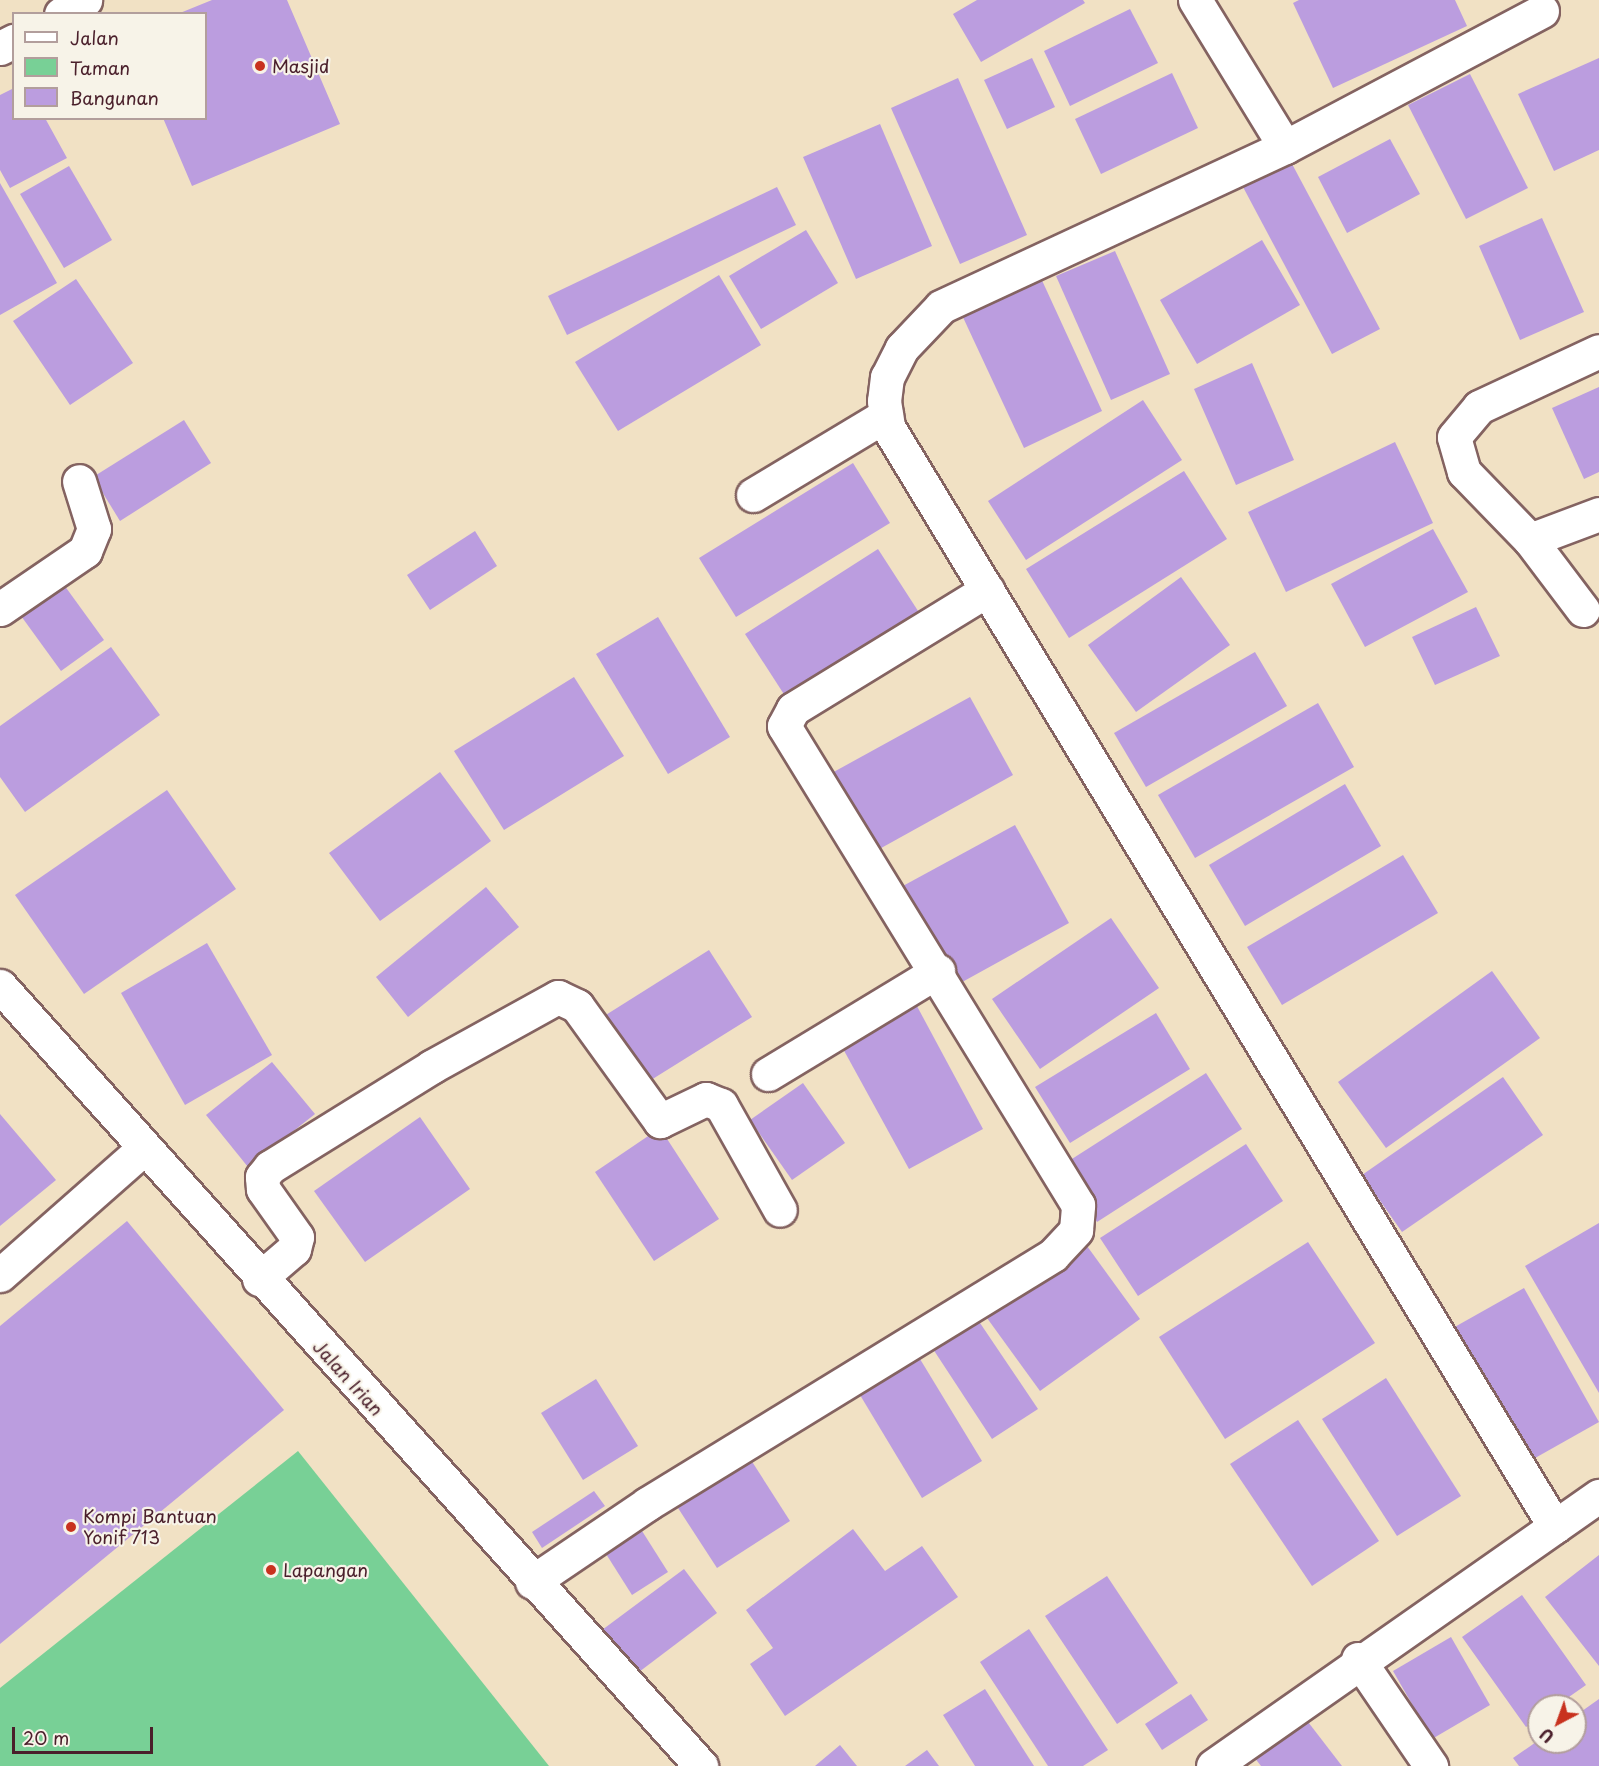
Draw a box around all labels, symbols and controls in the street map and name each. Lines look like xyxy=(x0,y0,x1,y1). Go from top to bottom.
legend xyxy=(12,12,207,120)
text: Jalan xyxy=(70,24,119,51)
text: Taman xyxy=(70,54,130,81)
place label: Masjid xyxy=(272,55,330,77)
marker: Masjid xyxy=(253,59,267,73)
text: Bangunan xyxy=(70,84,159,111)
street label: Jalan Irian xyxy=(308,1336,388,1420)
place label: Kompi Bantuan Yonif 713 xyxy=(83,1506,217,1549)
marker: Kompi Bantuan Yonif 713 xyxy=(64,1520,78,1534)
place label: Lapangan xyxy=(283,1559,368,1581)
marker: Lapangan xyxy=(264,1563,278,1577)
north arrow xyxy=(1527,1694,1587,1754)
scale bar xyxy=(15,1715,156,1753)
text: U xyxy=(1534,1723,1559,1749)
text: 20 m xyxy=(23,1724,69,1751)

